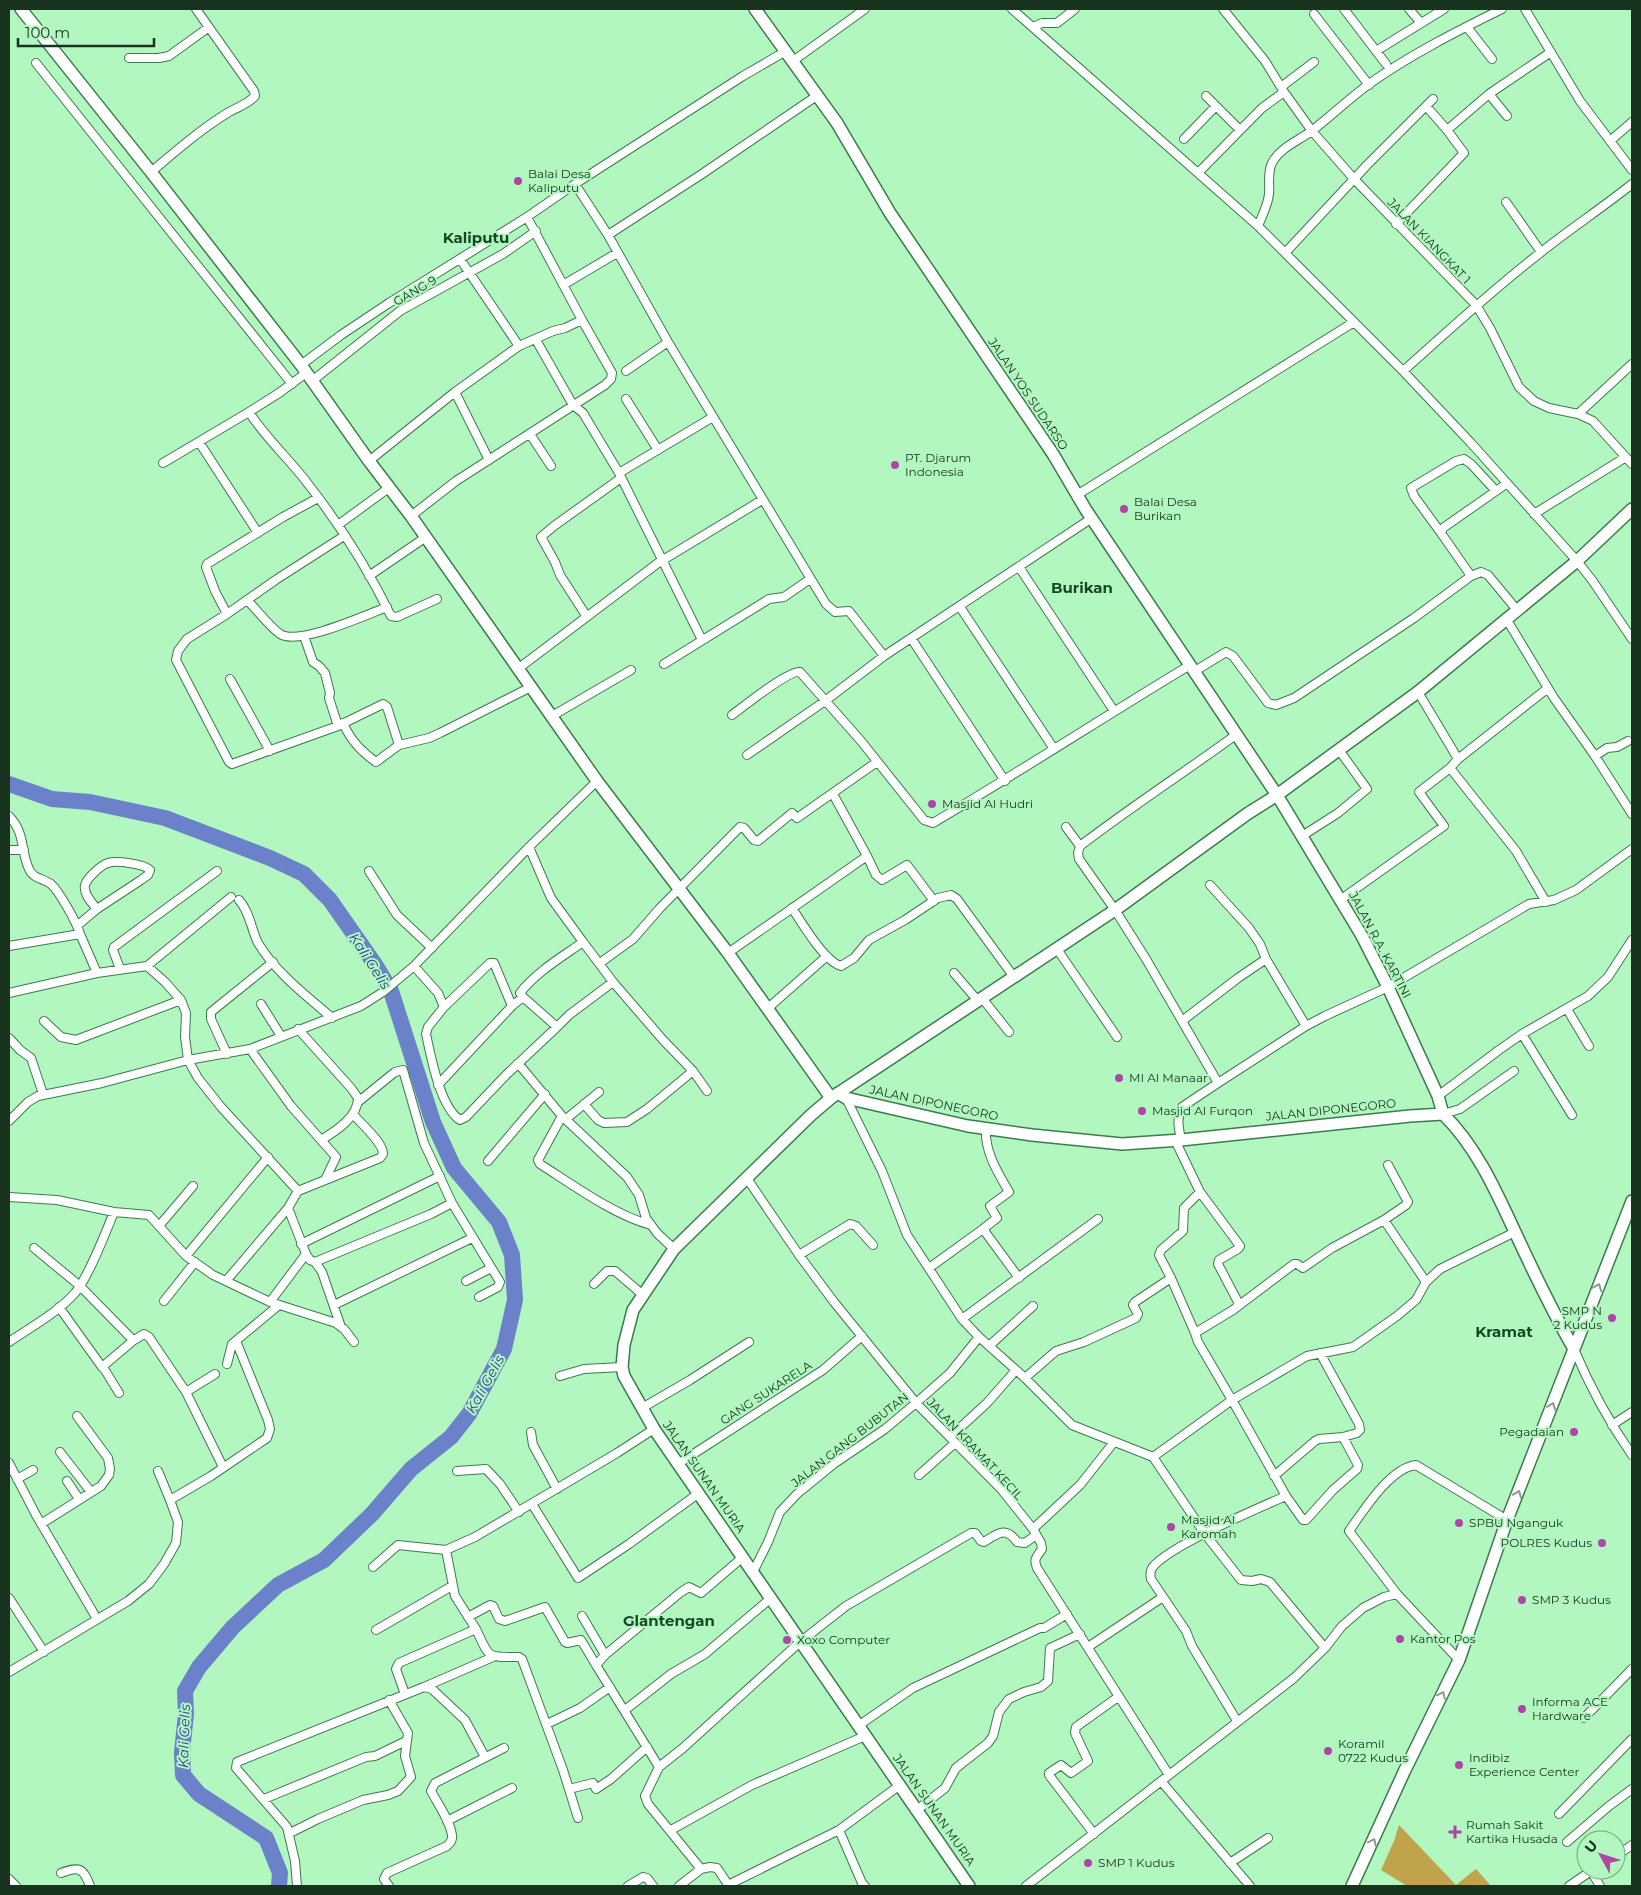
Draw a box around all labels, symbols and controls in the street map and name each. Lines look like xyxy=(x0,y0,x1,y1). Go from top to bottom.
scale bar xyxy=(18,15,154,47)
text: 100 m xyxy=(25,23,70,42)
place label: Balai Desa Kaliputu xyxy=(528,166,591,195)
marker: Balai Desa Kaliputu xyxy=(512,175,524,187)
street label: JALAN KIANGKAT 1 xyxy=(1384,194,1474,287)
district label: Kaliputu xyxy=(443,228,509,247)
street label: GANG 9 xyxy=(390,272,439,309)
street label: JALAN YOS SUDARSO xyxy=(985,334,1072,453)
place label: PT. Djarum Indonesia xyxy=(905,450,971,479)
marker: PT. Djarum Indonesia xyxy=(889,459,901,471)
place label: Balai Desa Burikan xyxy=(1134,494,1197,523)
marker: Balai Desa Burikan xyxy=(1118,503,1130,515)
district label: Burikan xyxy=(1051,578,1113,597)
place label: Masjid Al Hudri xyxy=(942,796,1033,811)
marker: Masjid Al Hudri xyxy=(926,798,938,810)
street label: JALAN R.A. KARTINI xyxy=(1346,888,1415,1001)
water label: Kali Gelis xyxy=(345,929,395,993)
place label: MI Al Manaar xyxy=(1129,1070,1208,1085)
marker: MI Al Manaar xyxy=(1113,1072,1125,1084)
street label: JALAN DIPONEGORO xyxy=(867,1081,1000,1123)
street label: JALAN DIPONEGORO xyxy=(1264,1095,1397,1124)
place label: Masjid Al Furqon xyxy=(1152,1103,1253,1118)
marker: Masjid Al Furqon xyxy=(1136,1105,1148,1117)
one-way arrow xyxy=(1592,1284,1602,1292)
place label: SMP N 2 Kudus xyxy=(1554,1303,1602,1332)
marker: SMP N 2 Kudus xyxy=(1606,1312,1618,1324)
district label: Kramat xyxy=(1475,1322,1533,1341)
water label: Kali Gelis xyxy=(462,1352,508,1416)
street label: GANG SUKARELA xyxy=(717,1357,815,1428)
street label: JALAN GANG BUBUTAN xyxy=(787,1389,911,1491)
street label: JALAN KRAMAT KECIL xyxy=(923,1394,1027,1503)
one-way arrow xyxy=(1546,1402,1556,1411)
street label: JALAN SUNAN MURIA xyxy=(660,1417,749,1536)
place label: Pegadaian xyxy=(1499,1424,1564,1439)
marker: Pegadaian xyxy=(1568,1426,1580,1438)
one-way arrow xyxy=(1512,1491,1522,1499)
place label: Masjid Al Karomah xyxy=(1181,1512,1237,1541)
place label: SPBU Nganguk xyxy=(1469,1515,1564,1530)
marker: SPBU Nganguk xyxy=(1453,1517,1465,1529)
marker: Masjid Al Karomah xyxy=(1165,1521,1177,1533)
place label: POLRES Kudus xyxy=(1501,1535,1592,1550)
marker: POLRES Kudus xyxy=(1596,1537,1608,1549)
place label: SMP 3 Kudus xyxy=(1532,1592,1611,1607)
marker: SMP 3 Kudus xyxy=(1516,1594,1528,1606)
district label: Glantengan xyxy=(623,1611,715,1630)
place label: Kantor Pos xyxy=(1410,1631,1476,1646)
place label: Xoxo Computer xyxy=(797,1632,890,1647)
marker: Kantor Pos xyxy=(1394,1633,1406,1645)
marker: Xoxo Computer xyxy=(781,1634,793,1646)
one-way arrow xyxy=(1436,1691,1446,1700)
place label: Informa ACE Hardware xyxy=(1532,1694,1608,1723)
marker: Informa ACE Hardware xyxy=(1516,1703,1528,1715)
water label: Kali Gelis xyxy=(174,1704,194,1768)
place label: Koramil 0722 Kudus xyxy=(1338,1736,1408,1765)
marker: Koramil 0722 Kudus xyxy=(1322,1745,1334,1757)
street label: JALAN SUNAN MURIA xyxy=(890,1750,979,1869)
place label: Indibiz Experience Center xyxy=(1469,1750,1579,1779)
marker: Indibiz Experience Center xyxy=(1453,1759,1465,1771)
place label: Rumah Sakit Kartika Husada xyxy=(1466,1817,1558,1846)
marker: Rumah Sakit Kartika Husada xyxy=(1448,1825,1462,1839)
north arrow xyxy=(1576,1830,1626,1880)
text: U xyxy=(1581,1837,1601,1857)
one-way arrow xyxy=(1366,1838,1377,1847)
place label: SMP 1 Kudus xyxy=(1098,1855,1175,1870)
marker: SMP 1 Kudus xyxy=(1082,1857,1094,1869)

